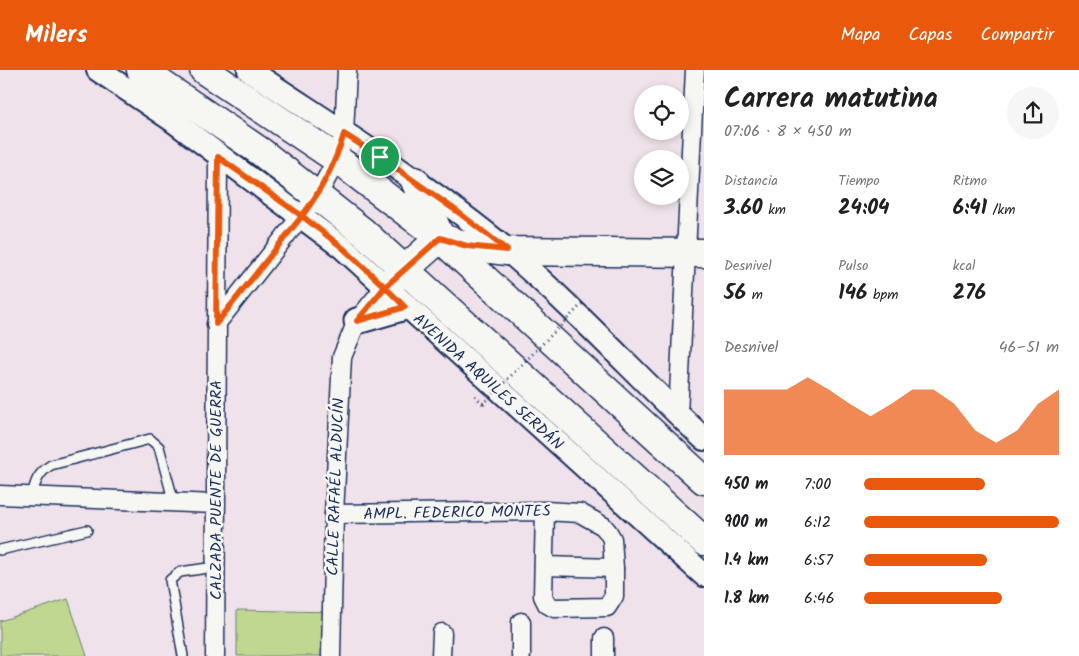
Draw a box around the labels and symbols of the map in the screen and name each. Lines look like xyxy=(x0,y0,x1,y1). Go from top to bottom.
pin xyxy=(359,136,401,178)
street label: AVENIDA AQUILES SERDÁN xyxy=(407,307,569,457)
street label: CALZADA PUENTE DE GUERRA xyxy=(204,380,229,600)
street label: CALLE RAFAÉL ALDUCÍN xyxy=(320,397,352,576)
street label: AMPL. FEDERICO MONTES xyxy=(363,499,551,527)

